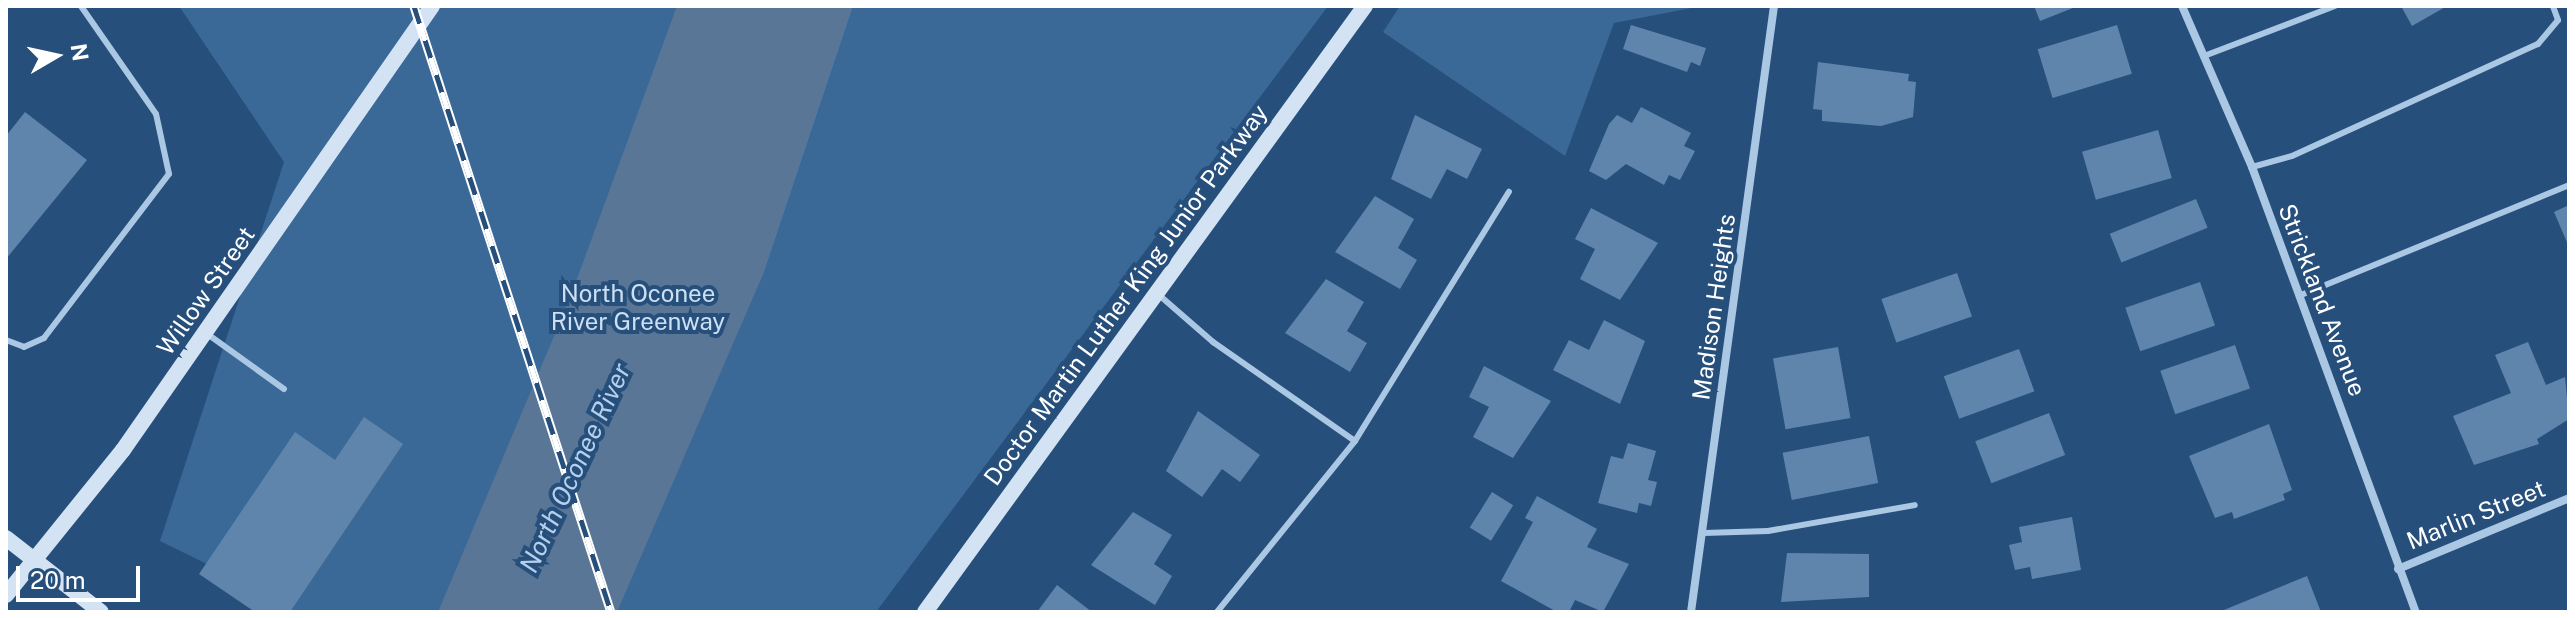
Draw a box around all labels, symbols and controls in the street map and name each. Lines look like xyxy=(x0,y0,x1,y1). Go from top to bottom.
north arrow xyxy=(16,16,96,96)
text: N xyxy=(66,42,94,63)
street label: Doctor Martin Luther King Junior Parkway xyxy=(978,99,1274,491)
street label: Strickland Avenue xyxy=(2272,200,2372,400)
street label: Madison Heights xyxy=(1687,212,1741,402)
street label: Willow Street xyxy=(151,221,261,361)
park label: North Oconee River Greenway xyxy=(551,280,725,336)
water label: North Oconee River xyxy=(513,358,637,578)
street label: Marlin Street xyxy=(2403,474,2549,556)
scale bar xyxy=(20,550,144,600)
text: 20 m xyxy=(30,566,86,594)

